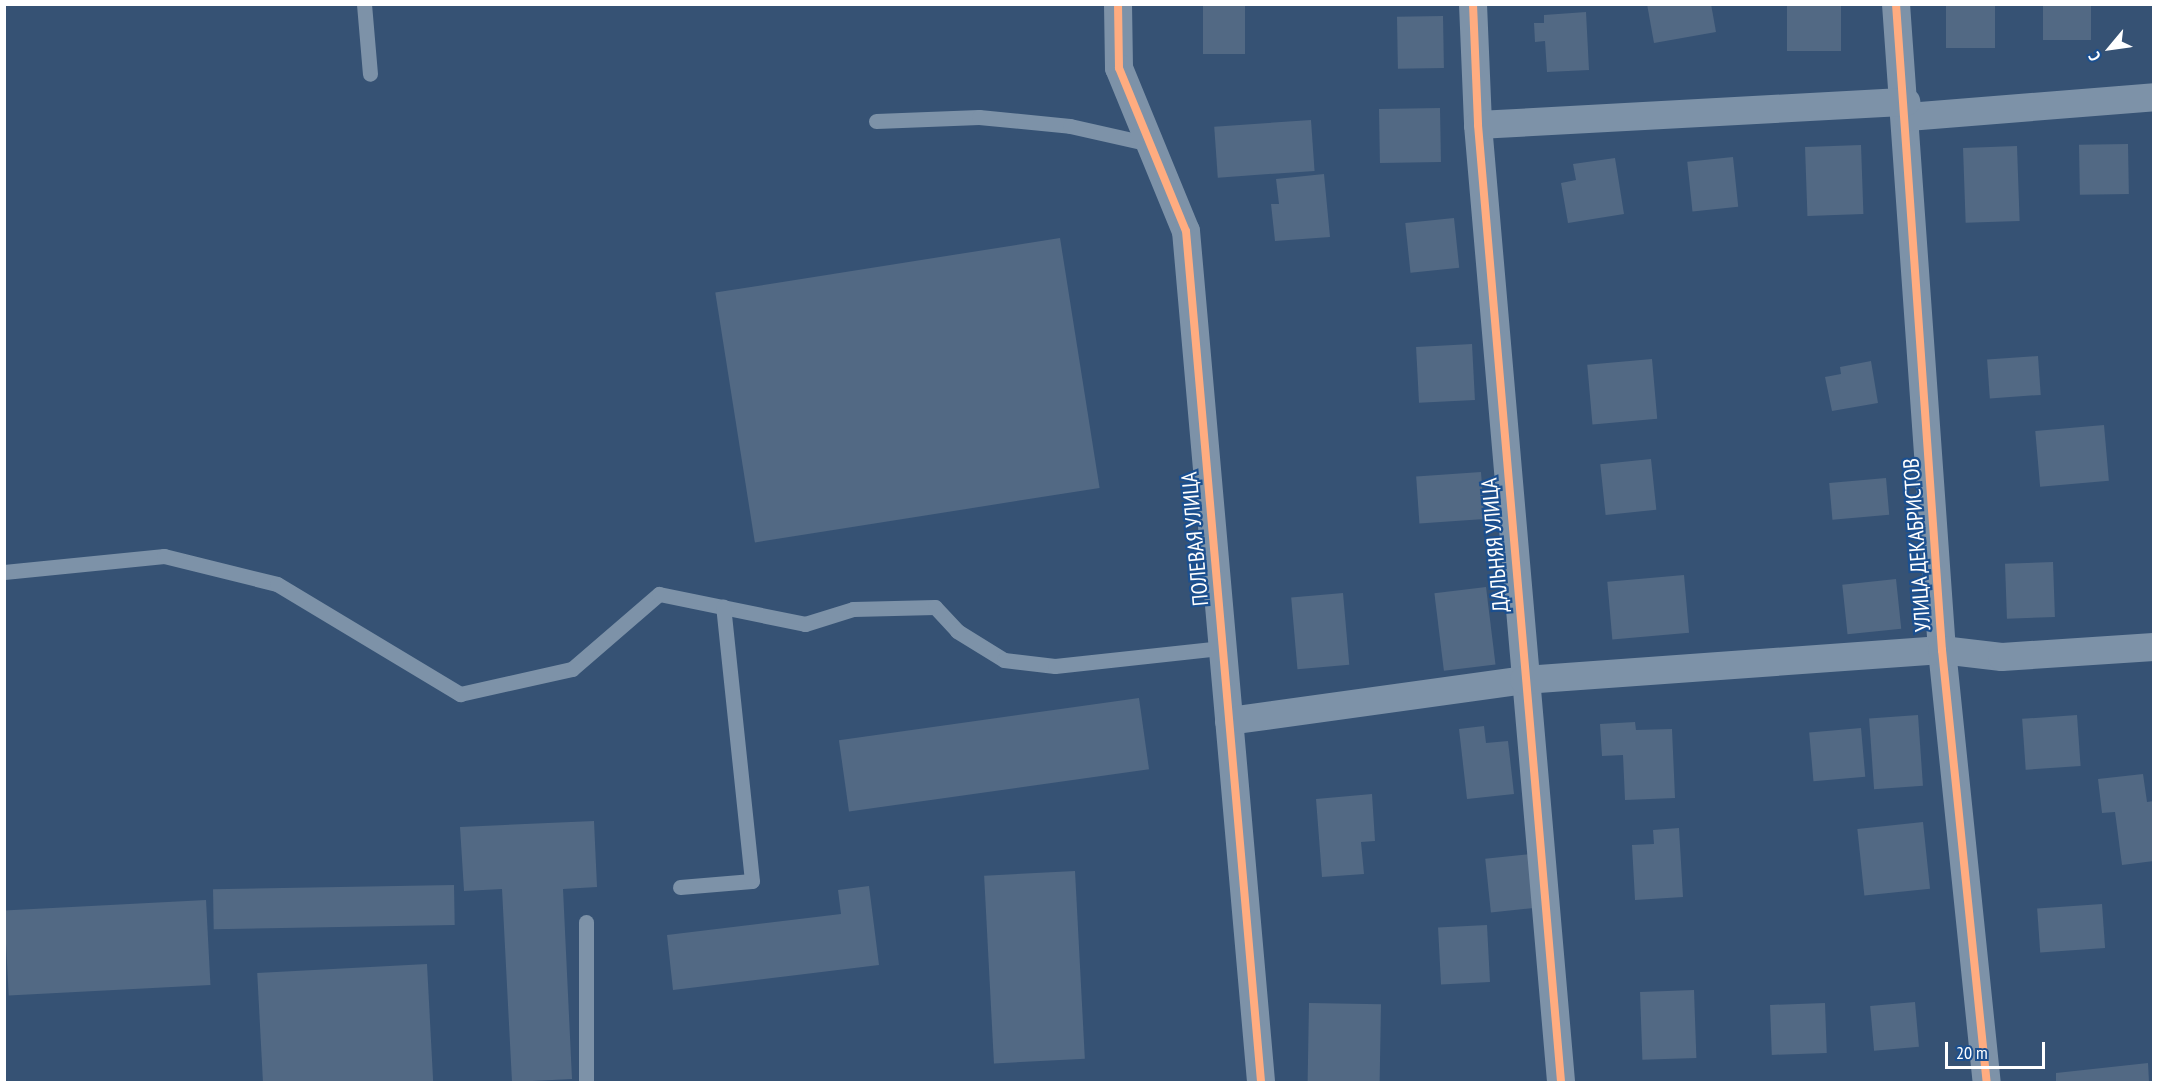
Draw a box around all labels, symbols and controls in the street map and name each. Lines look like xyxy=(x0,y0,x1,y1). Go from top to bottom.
north arrow xyxy=(2080,18,2140,78)
text: С xyxy=(2084,49,2105,65)
street label: УЛИЦА ДЕКАБРИСТОВ xyxy=(1898,457,1936,633)
street label: ПОЛЕВАЯ УЛИЦА xyxy=(1176,471,1214,607)
street label: ДАЛЬНЯЯ УЛИЦА xyxy=(1476,477,1514,613)
scale bar xyxy=(1948,1030,2048,1068)
text: 20 m xyxy=(1956,1041,1988,1064)

